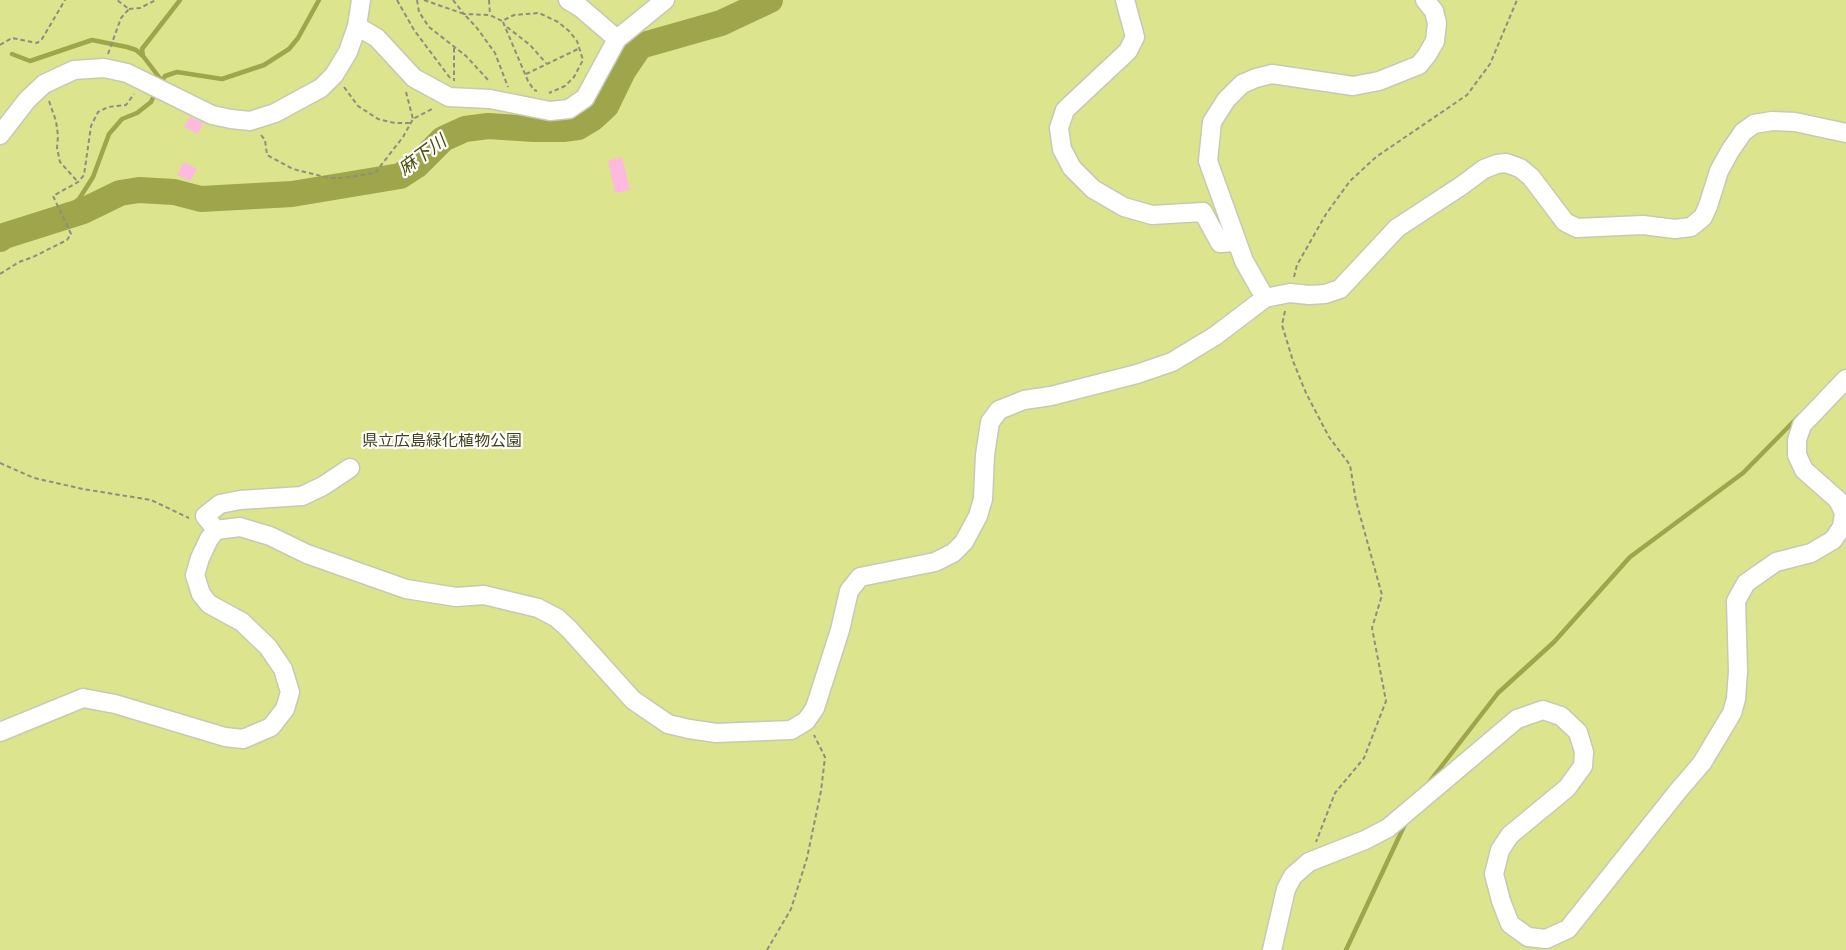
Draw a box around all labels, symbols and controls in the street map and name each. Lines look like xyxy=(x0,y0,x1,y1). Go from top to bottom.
water label: 麻下川 xyxy=(395,131,451,181)
park label: 県立広島緑化植物公園 xyxy=(362,432,522,452)

